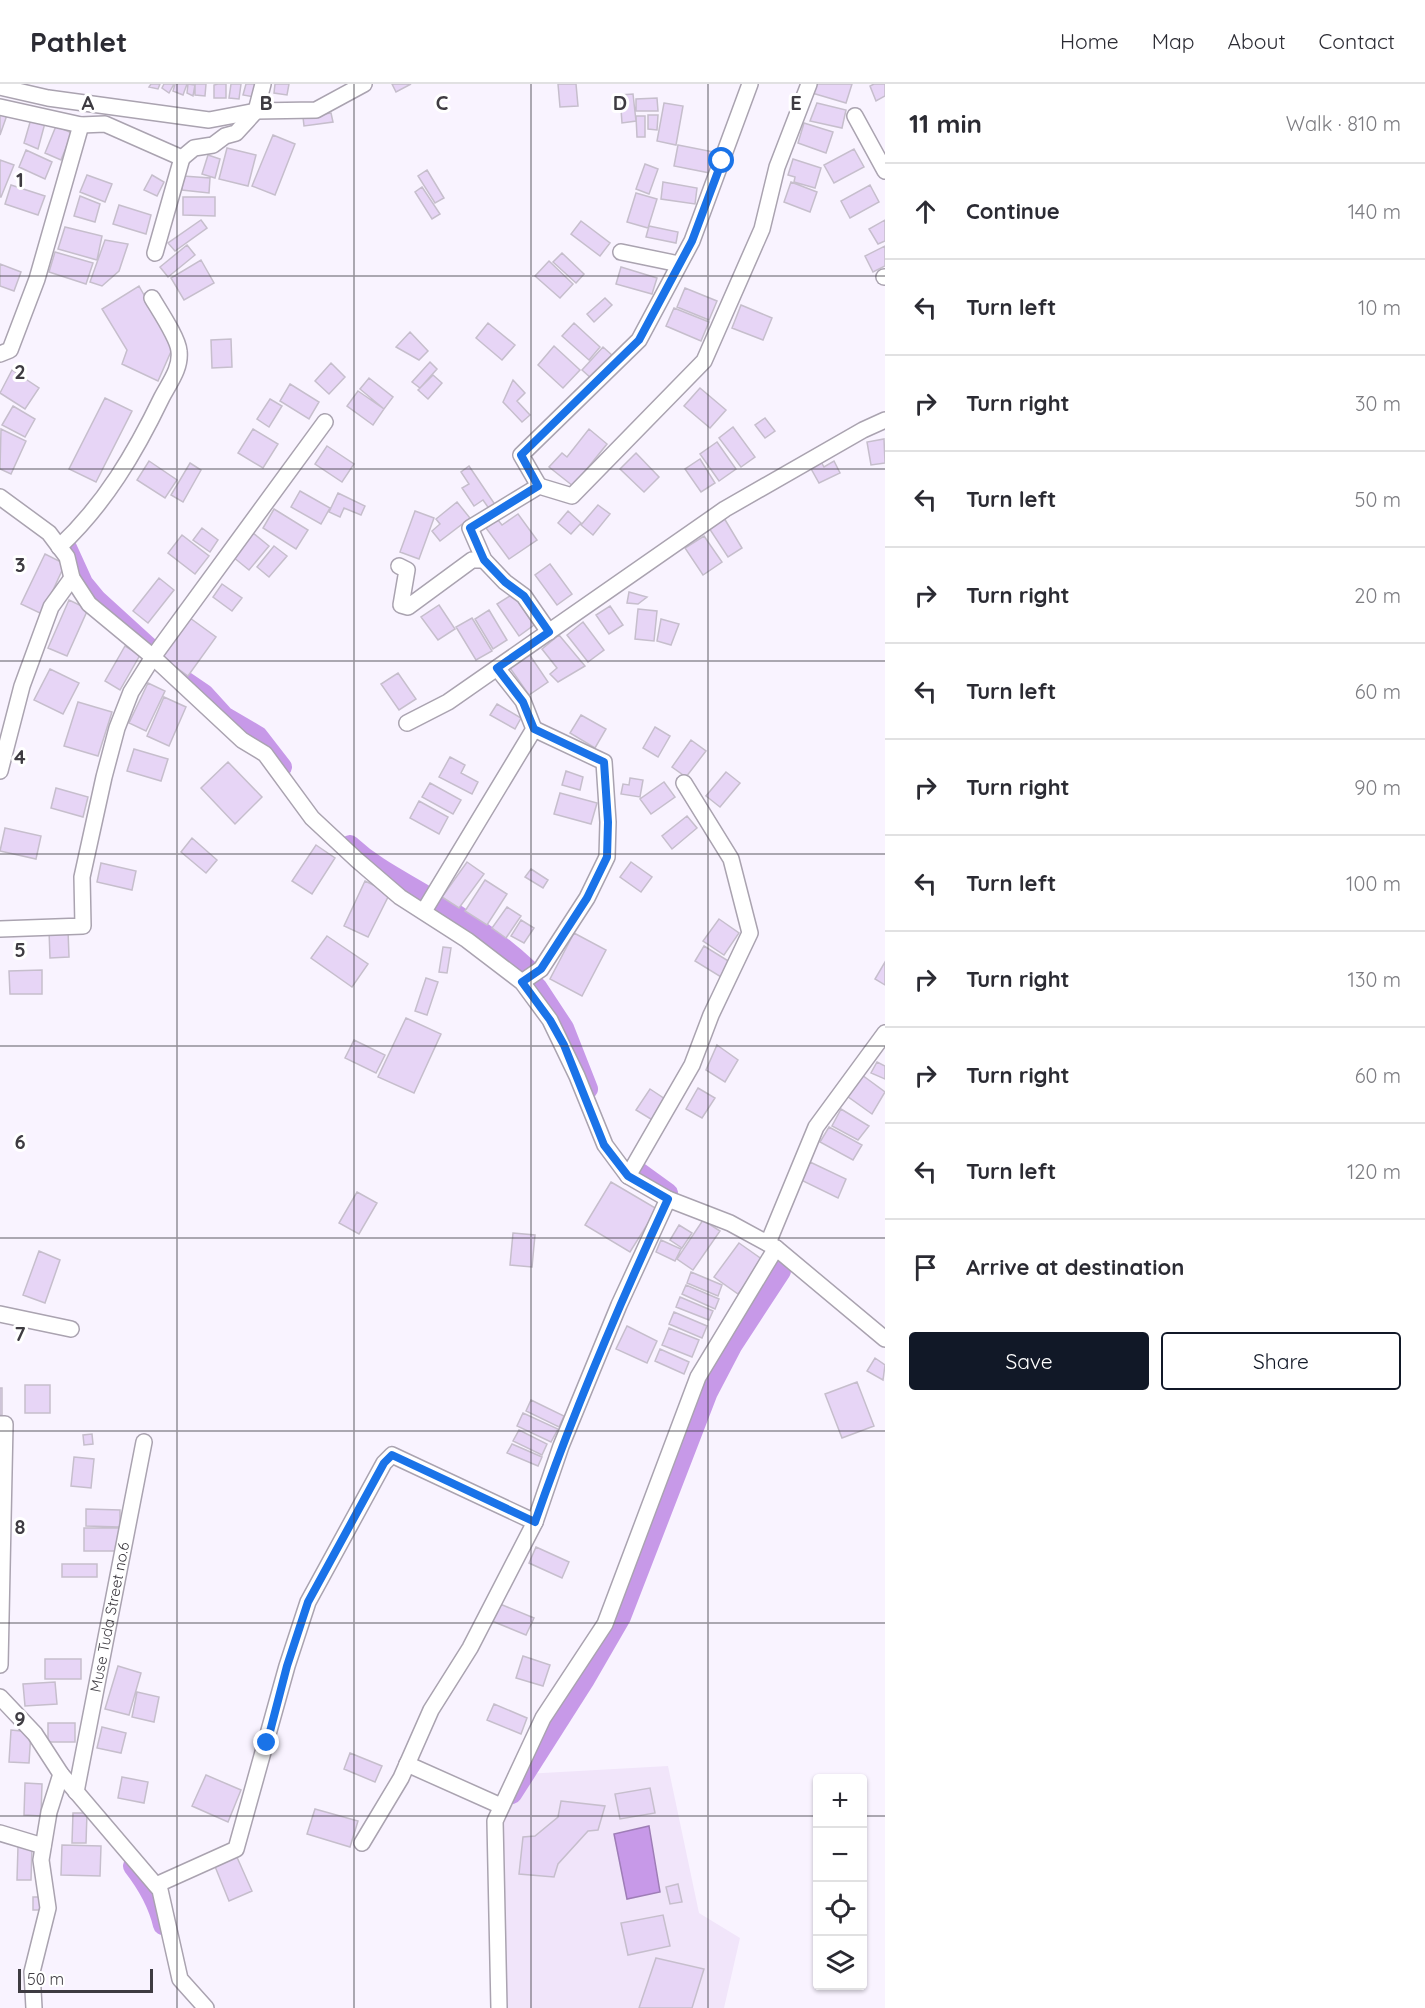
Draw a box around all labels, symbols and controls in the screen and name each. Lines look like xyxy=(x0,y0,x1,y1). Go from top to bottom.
text: Pathlet xyxy=(30,24,127,59)
text: Home xyxy=(1060,28,1119,54)
text: Map xyxy=(1152,28,1195,54)
text: About xyxy=(1228,28,1286,54)
text: Contact xyxy=(1319,28,1395,54)
text: A xyxy=(82,90,95,115)
text: B xyxy=(259,90,273,115)
text: C xyxy=(436,90,449,115)
text: D xyxy=(613,90,627,115)
text: E xyxy=(790,90,802,115)
text: 11 min xyxy=(909,107,982,140)
text: Walk · 810 m xyxy=(1286,111,1401,136)
route start xyxy=(708,147,734,173)
text: 1 xyxy=(16,167,24,192)
icon: ahead xyxy=(909,195,942,228)
text: Continue xyxy=(966,197,1060,225)
text: 140 m xyxy=(1348,199,1401,224)
icon: left xyxy=(909,291,942,324)
text: Turn left xyxy=(966,293,1056,321)
text: 10 m xyxy=(1358,295,1401,320)
text: 2 xyxy=(14,359,26,384)
icon: right xyxy=(909,387,942,420)
text: Turn right xyxy=(966,389,1070,417)
text: 30 m xyxy=(1355,391,1401,416)
icon: left xyxy=(909,483,942,516)
text: Turn left xyxy=(966,485,1056,513)
text: 50 m xyxy=(1355,487,1401,512)
text: 3 xyxy=(15,552,25,577)
icon: right xyxy=(909,579,942,612)
text: Turn right xyxy=(966,581,1070,609)
text: 20 m xyxy=(1354,583,1401,608)
icon: left xyxy=(909,675,942,708)
text: Turn left xyxy=(966,677,1056,705)
text: 60 m xyxy=(1355,679,1401,704)
text: 4 xyxy=(14,744,26,769)
icon: right xyxy=(909,771,942,804)
text: Turn right xyxy=(966,773,1070,801)
text: 90 m xyxy=(1354,775,1401,800)
icon: left xyxy=(909,867,942,900)
text: Turn left xyxy=(966,869,1056,897)
text: 100 m xyxy=(1346,871,1401,896)
text: 5 xyxy=(14,937,26,962)
icon: right xyxy=(909,963,942,996)
text: Turn right xyxy=(966,965,1070,993)
text: 130 m xyxy=(1348,967,1401,992)
icon: right xyxy=(909,1059,942,1092)
text: Turn right xyxy=(966,1061,1070,1089)
text: 60 m xyxy=(1355,1063,1401,1088)
text: 6 xyxy=(14,1129,26,1154)
icon: left xyxy=(909,1155,942,1188)
text: Turn left xyxy=(966,1157,1056,1185)
text: 120 m xyxy=(1347,1159,1401,1184)
icon: arrive xyxy=(909,1251,942,1284)
text: Arrive at destination xyxy=(966,1253,1184,1281)
text: 7 xyxy=(15,1321,26,1346)
button: Save xyxy=(909,1332,1149,1390)
button: Share xyxy=(1161,1332,1401,1390)
text: 8 xyxy=(15,1514,26,1539)
street label: Muse Tuda Street no.6 xyxy=(86,1541,133,1694)
text: 9 xyxy=(14,1706,26,1731)
route end xyxy=(253,1729,279,1755)
map controls xyxy=(813,1774,867,1990)
button: + xyxy=(813,1774,867,1828)
button: − xyxy=(813,1828,867,1882)
button: locate xyxy=(813,1882,867,1936)
button: layers xyxy=(813,1936,867,1990)
scale bar xyxy=(18,1966,153,1994)
text: 50 m xyxy=(27,1969,64,1989)

